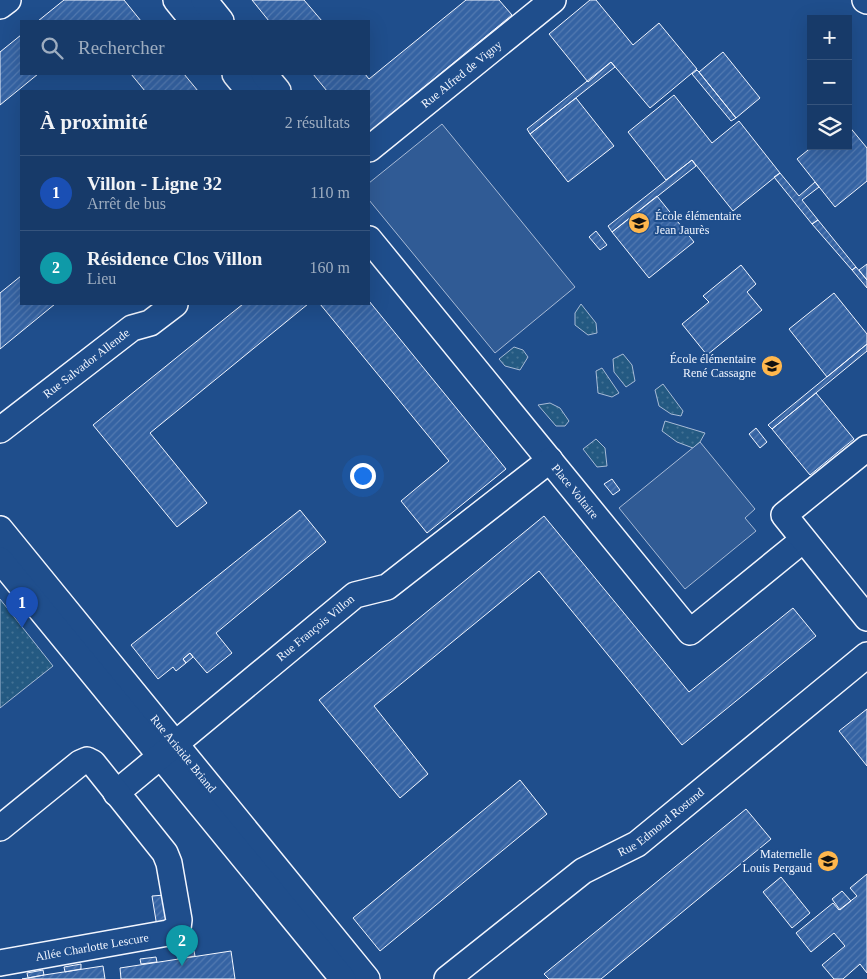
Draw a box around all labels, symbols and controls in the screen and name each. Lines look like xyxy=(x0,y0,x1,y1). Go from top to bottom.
map controls xyxy=(807,15,852,150)
button: + xyxy=(807,15,852,60)
search box xyxy=(20,20,370,75)
icon: search xyxy=(38,34,66,62)
text: Rechercher xyxy=(78,37,165,58)
street label: Rue Alfred de Vigny xyxy=(418,37,505,111)
button: − xyxy=(807,60,852,105)
button: layers xyxy=(807,105,852,150)
text: À proximité xyxy=(40,110,148,134)
text: 2 résultats xyxy=(285,114,350,131)
text: Villon - Ligne 32 xyxy=(87,173,222,194)
text: 1 xyxy=(52,184,60,201)
text: 110 m xyxy=(310,184,350,201)
text: Arrêt de bus xyxy=(87,195,166,212)
place label: École élémentaire Jean Jaurès xyxy=(655,209,741,237)
school or university icon: École élémentaire Jean Jaurès xyxy=(627,211,651,235)
text: Résidence Clos Villon xyxy=(87,248,262,269)
text: 2 xyxy=(52,259,60,276)
text: 160 m xyxy=(310,259,350,276)
text: Lieu xyxy=(87,270,116,287)
street label: Rue Salvador Allende xyxy=(40,326,132,401)
place label: École élémentaire René Cassagne xyxy=(670,352,756,380)
school or university icon: École élémentaire René Cassagne xyxy=(760,354,784,378)
street label: Place Voltaire xyxy=(549,461,602,522)
your location xyxy=(350,463,376,489)
pin: 1 xyxy=(6,587,38,628)
street label: Rue François Villon xyxy=(274,592,357,664)
street label: Rue Aristide Briand xyxy=(147,712,219,795)
street label: Rue Edmond Rostand xyxy=(615,785,707,860)
place label: Maternelle Louis Pergaud xyxy=(743,847,812,875)
school or university icon: Maternelle Louis Pergaud xyxy=(816,849,840,873)
pin: 2 xyxy=(166,925,198,966)
street label: Allée Charlotte Lescure xyxy=(34,930,150,964)

